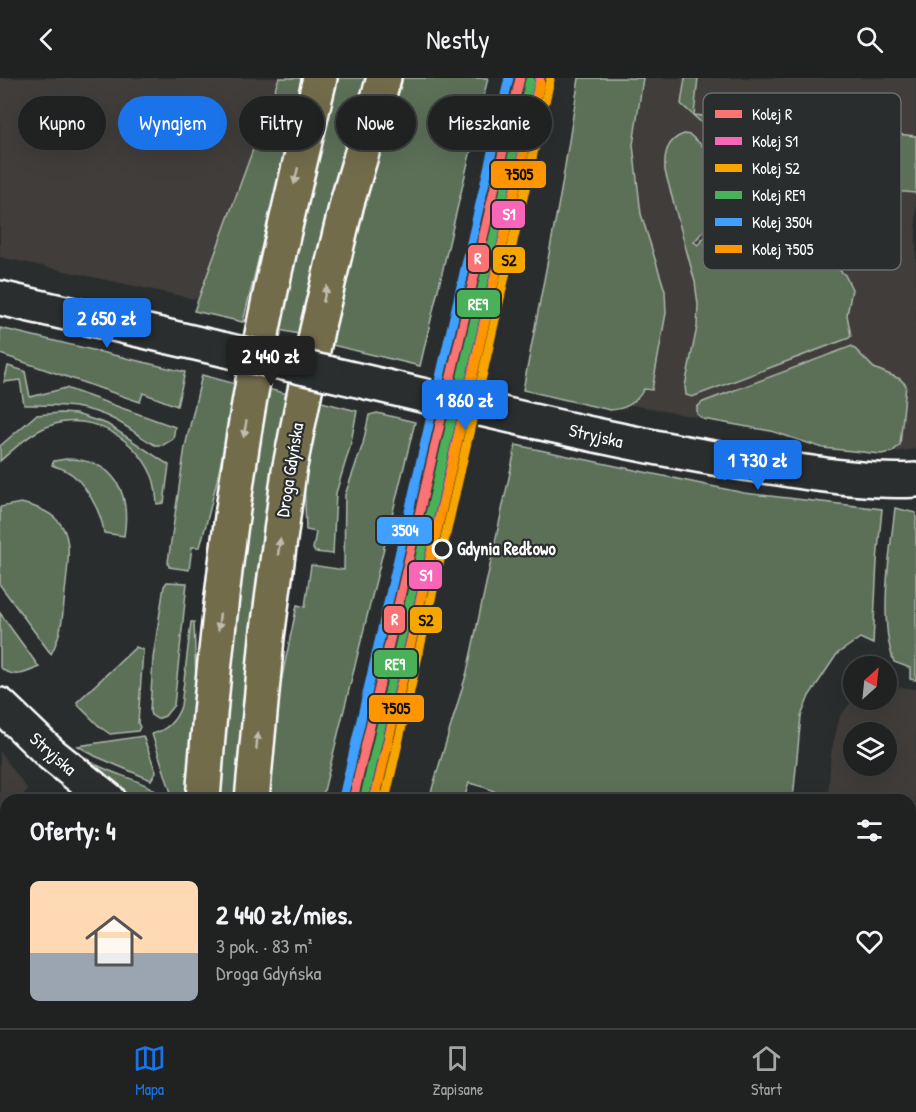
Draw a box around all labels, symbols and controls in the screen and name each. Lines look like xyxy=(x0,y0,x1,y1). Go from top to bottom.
text: Nestly xyxy=(426,21,490,57)
icon: back xyxy=(30,23,63,56)
icon: search xyxy=(853,23,886,56)
legend xyxy=(703,93,901,270)
chip: Kupno xyxy=(18,96,106,150)
chip: Wynajem xyxy=(118,96,227,150)
chip: Filtry xyxy=(239,96,324,150)
chip: Nowe xyxy=(336,96,416,150)
chip: Mieszkanie xyxy=(428,96,552,150)
text: Kolej R xyxy=(752,103,792,125)
text: Kolej S1 xyxy=(752,130,798,152)
text: Kolej S2 xyxy=(752,157,800,179)
line badge: 7505 xyxy=(490,160,547,189)
text: 7505 xyxy=(504,163,534,185)
one-way arrow xyxy=(291,167,301,185)
text: Kolej RE9 xyxy=(752,184,805,206)
line badge: S1 xyxy=(491,200,526,229)
text: S1 xyxy=(502,203,516,225)
text: Kolej 3504 xyxy=(752,211,812,233)
text: Kolej 7505 xyxy=(752,238,814,260)
line badge: R xyxy=(467,244,490,273)
line badge: S2 xyxy=(492,246,526,274)
text: R xyxy=(474,247,482,269)
text: S2 xyxy=(502,249,517,271)
one-way arrow xyxy=(321,285,331,303)
line badge: RE9 xyxy=(456,289,501,318)
text: RE9 xyxy=(468,293,488,315)
pin: 2 650 zł xyxy=(45,298,169,349)
text: 2 650 zł xyxy=(77,304,137,331)
pin: 2 440 zł xyxy=(209,336,333,387)
text: 2 440 zł xyxy=(242,342,300,369)
pin: 1 860 zł xyxy=(403,380,527,431)
text: 1 860 zł xyxy=(436,386,494,413)
street label: Stryjska xyxy=(567,417,626,454)
one-way arrow xyxy=(240,419,249,438)
street label: Droga Gdyńska xyxy=(270,421,309,519)
pin: 1 730 zł xyxy=(696,440,820,491)
text: 1 730 zł xyxy=(728,446,788,473)
line badge: 3504 xyxy=(376,516,433,545)
text: 3504 xyxy=(391,519,419,541)
place label: Gdynia Redłowo xyxy=(457,536,556,562)
one-way arrow xyxy=(274,538,283,557)
marker: Gdynia Redłowo xyxy=(432,539,452,559)
line badge: S1 xyxy=(408,561,443,590)
text: S1 xyxy=(419,564,433,586)
line badge: R xyxy=(383,605,406,634)
line badge: S2 xyxy=(409,606,443,634)
text: R xyxy=(391,608,399,630)
text: S2 xyxy=(419,609,434,631)
one-way arrow xyxy=(214,612,223,631)
line badge: RE9 xyxy=(373,649,418,678)
text: RE9 xyxy=(385,653,405,675)
north arrow xyxy=(843,656,897,710)
map controls xyxy=(843,656,897,776)
line badge: 7505 xyxy=(368,694,425,723)
text: 7505 xyxy=(381,697,411,719)
button: layers xyxy=(843,722,897,776)
street label: Stryjska xyxy=(24,726,82,781)
one-way arrow xyxy=(252,732,262,751)
text: Oferty: 4 xyxy=(30,813,116,848)
icon: filters xyxy=(853,814,886,847)
text: 2 440 zł/mies. xyxy=(216,897,353,932)
icon: home xyxy=(78,905,150,977)
icon: heart xyxy=(853,925,886,958)
text: 3 pok. · 83 m² xyxy=(216,932,312,959)
text: Droga Gdyńska xyxy=(216,959,321,986)
tab: Mapa xyxy=(133,1042,166,1100)
tab: Zapisane xyxy=(433,1042,483,1100)
tab: Start xyxy=(750,1042,783,1100)

